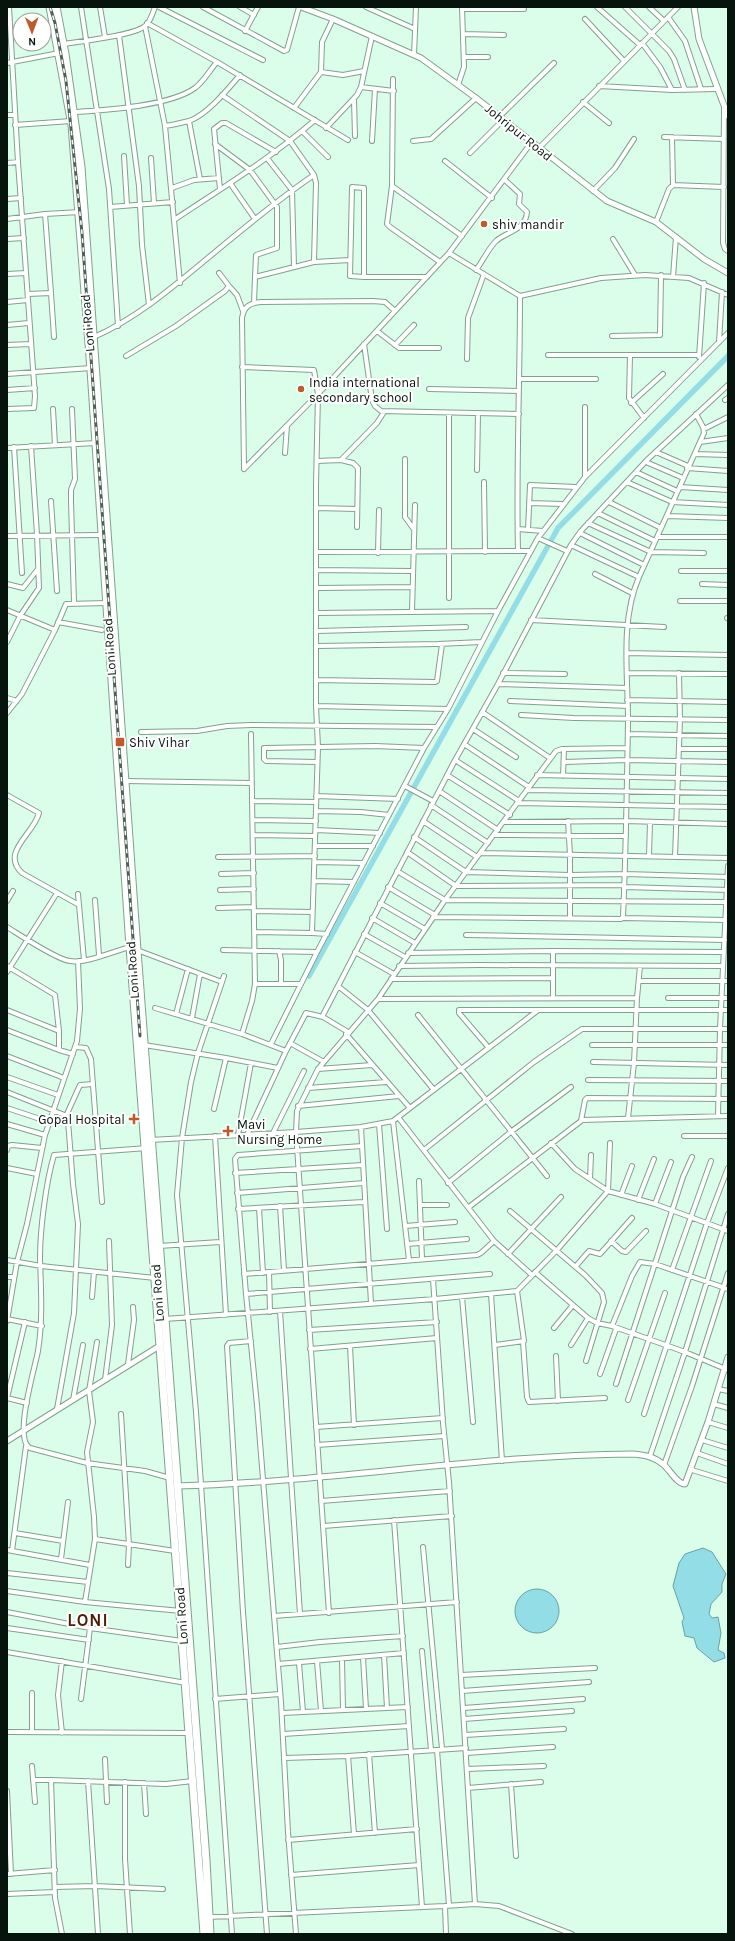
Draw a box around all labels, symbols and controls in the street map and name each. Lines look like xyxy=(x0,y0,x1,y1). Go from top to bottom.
north arrow xyxy=(12,12,52,52)
text: N xyxy=(28,35,36,48)
street label: Johripur Road xyxy=(482,101,555,164)
place label: shiv mandir xyxy=(492,217,564,232)
marker: shiv mandir xyxy=(479,219,489,229)
street label: Loni Road xyxy=(78,293,97,352)
place label: India international secondary school xyxy=(309,375,420,405)
marker: India international secondary school xyxy=(296,384,306,394)
street label: Loni Road xyxy=(100,618,119,676)
place label: Shiv Vihar xyxy=(129,735,189,750)
marker: Shiv Vihar xyxy=(114,736,126,748)
street label: Loni Road xyxy=(123,941,142,999)
place label: Gopal Hospital xyxy=(38,1112,125,1127)
marker: Gopal Hospital xyxy=(128,1113,140,1125)
place label: Mavi Nursing Home xyxy=(237,1117,322,1147)
marker: Mavi Nursing Home xyxy=(222,1125,234,1137)
street label: Loni Road xyxy=(148,1264,167,1322)
street label: Loni Road xyxy=(172,1587,191,1645)
district label: LONI xyxy=(67,1610,109,1630)

